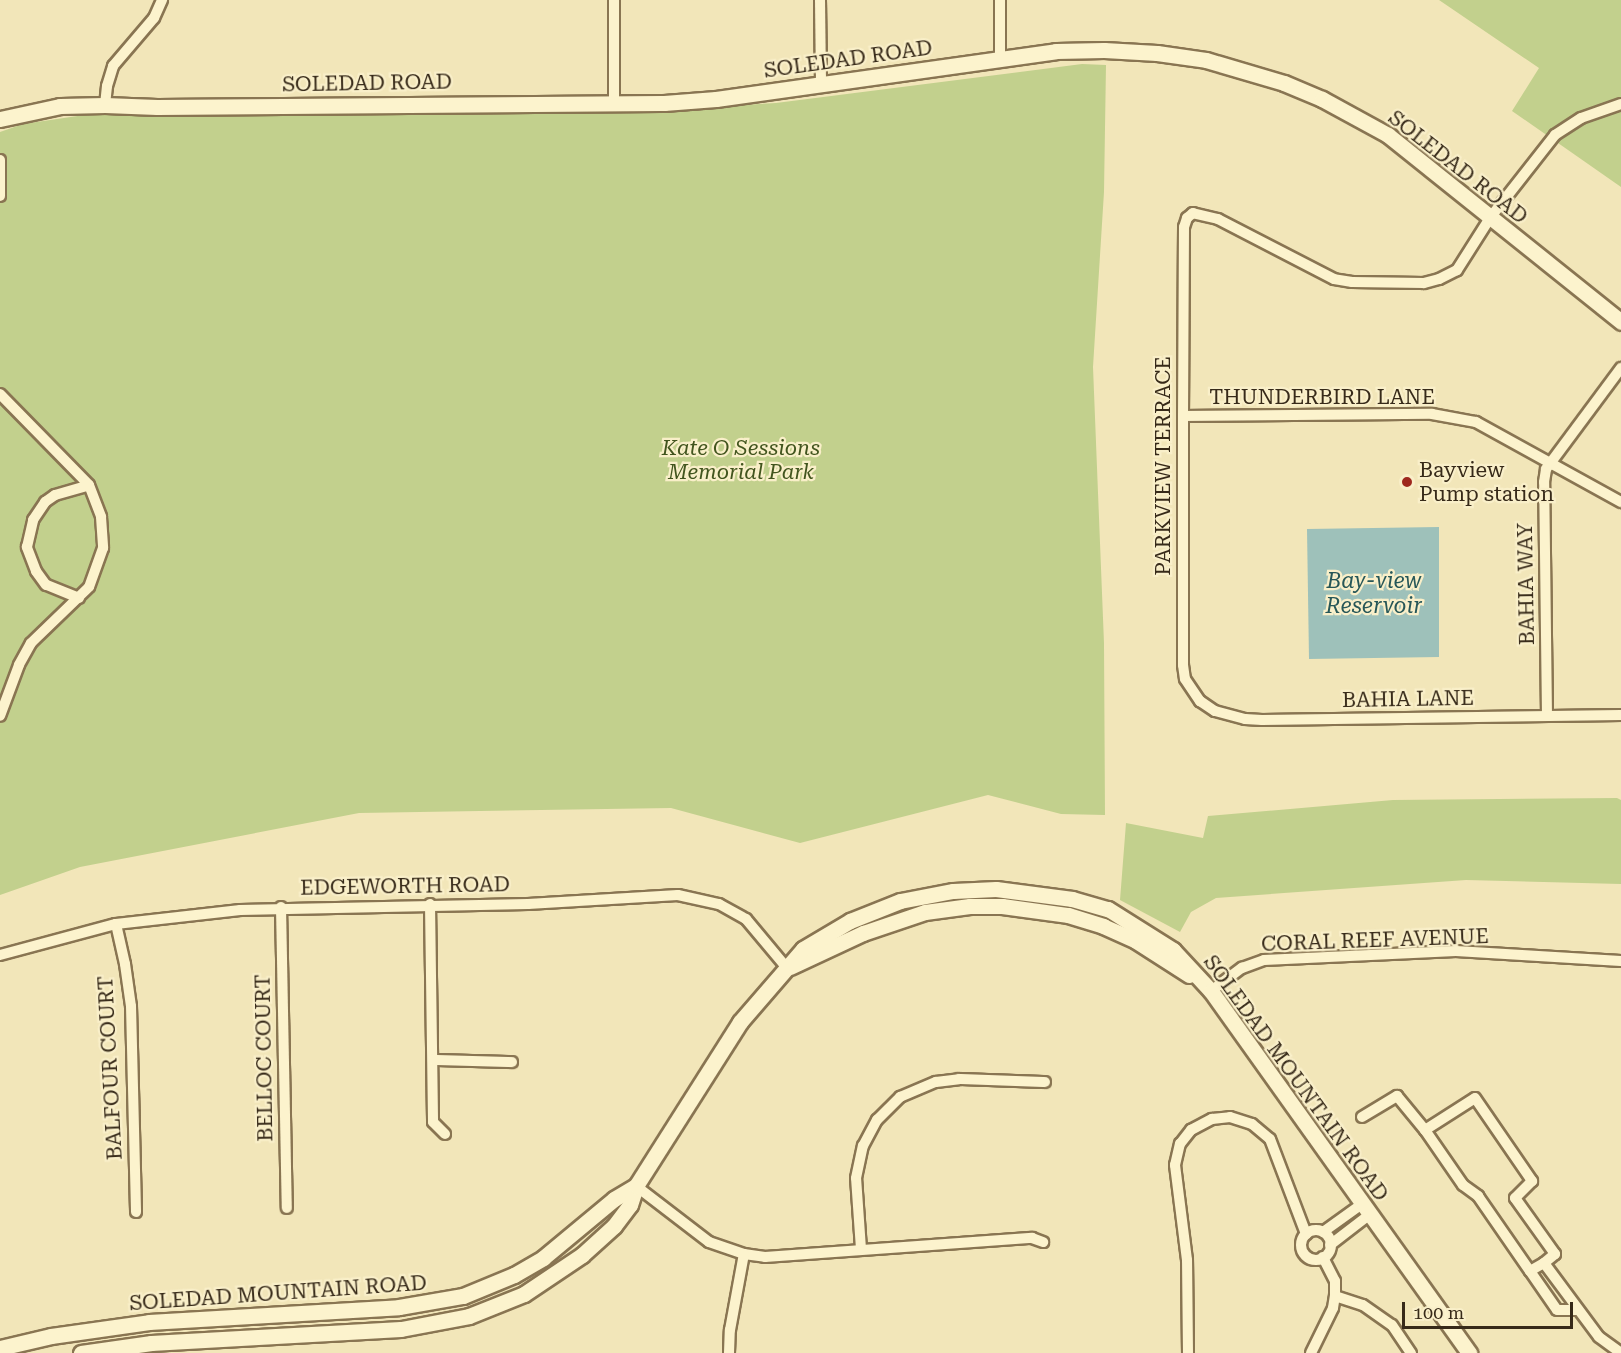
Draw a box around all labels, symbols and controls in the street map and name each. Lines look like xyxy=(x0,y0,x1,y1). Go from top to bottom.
street label: SOLEDAD ROAD xyxy=(762,35,934,83)
street label: SOLEDAD ROAD xyxy=(282,69,452,97)
street label: SOLEDAD ROAD xyxy=(1383,105,1533,229)
street label: PARKVIEW TERRACE xyxy=(1150,356,1176,576)
street label: THUNDERBIRD LANE xyxy=(1209,384,1435,410)
park label: Kate O Sessions Memorial Park xyxy=(662,435,820,485)
place label: Bayview Pump station xyxy=(1419,457,1554,507)
marker: Bayview Pump station xyxy=(1400,475,1414,489)
street label: BAHIA WAY xyxy=(1512,523,1540,645)
water label: Bay-view Reservoir xyxy=(1325,567,1423,618)
street label: BAHIA LANE xyxy=(1342,685,1474,713)
street label: EDGEWORTH ROAD xyxy=(300,872,510,900)
street label: CORAL REEF AVENUE xyxy=(1261,923,1489,957)
street label: SOLEDAD MOUNTAIN ROAD xyxy=(1198,950,1394,1206)
street label: BELLOC COURT xyxy=(250,974,278,1142)
street label: BALFOUR COURT xyxy=(93,975,127,1161)
street label: SOLEDAD MOUNTAIN ROAD xyxy=(128,1270,428,1316)
scale bar xyxy=(1405,1290,1576,1328)
text: 100 m xyxy=(1413,1302,1464,1323)

